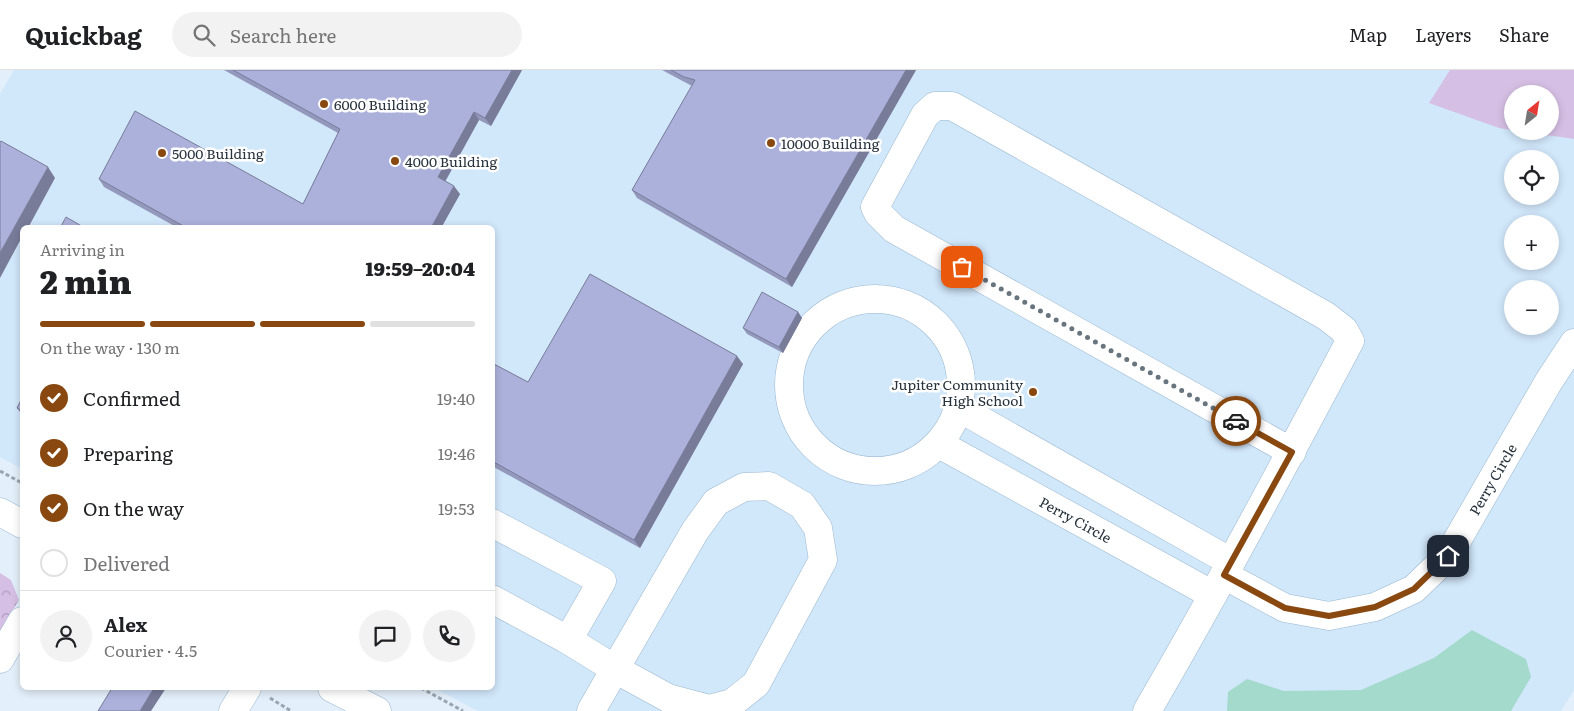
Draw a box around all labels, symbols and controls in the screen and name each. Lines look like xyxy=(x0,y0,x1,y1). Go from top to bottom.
search box xyxy=(172,12,522,57)
text: Quickbag xyxy=(25,17,142,52)
icon: search xyxy=(190,21,218,49)
text: Search here xyxy=(230,21,336,49)
text: Map xyxy=(1349,21,1387,48)
text: Layers xyxy=(1415,21,1471,48)
text: Share xyxy=(1499,21,1549,48)
north arrow xyxy=(1504,85,1559,140)
map controls xyxy=(1504,85,1559,335)
place label: 6000 Building xyxy=(334,94,426,114)
marker: 6000 Building xyxy=(318,98,330,110)
place label: 10000 Building xyxy=(781,133,880,153)
marker: 10000 Building xyxy=(765,137,777,149)
place label: 5000 Building xyxy=(172,143,264,163)
marker: 5000 Building xyxy=(156,147,168,159)
button: locate xyxy=(1504,150,1559,205)
place label: 4000 Building xyxy=(405,151,498,171)
marker: 4000 Building xyxy=(389,155,401,167)
button: + xyxy=(1504,215,1559,270)
text: Arriving in xyxy=(40,237,125,261)
pin xyxy=(941,246,983,288)
icon: bag xyxy=(948,253,976,281)
text: 19:59–20:04 xyxy=(366,254,475,282)
text: 2 min xyxy=(40,256,132,304)
button: − xyxy=(1504,280,1559,335)
text: On the way · 130 m xyxy=(40,335,180,359)
place label: Jupiter Community High School xyxy=(891,374,1024,410)
icon: check xyxy=(40,384,68,412)
text: Confirmed xyxy=(83,384,181,412)
text: 19:40 xyxy=(437,386,475,410)
marker: Jupiter Community High School xyxy=(1027,386,1039,398)
courier xyxy=(1211,396,1261,446)
icon: car xyxy=(1222,407,1250,435)
icon: check xyxy=(40,439,68,467)
text: Preparing xyxy=(83,439,173,467)
street label: Perry Circle xyxy=(1464,440,1521,519)
text: 19:46 xyxy=(438,441,475,465)
street label: Perry Circle xyxy=(1036,491,1115,547)
icon: check xyxy=(40,494,68,522)
text: On the way xyxy=(83,494,184,522)
text: 19:53 xyxy=(438,496,475,520)
pin xyxy=(1427,535,1469,577)
icon: home xyxy=(1434,542,1462,570)
text: Delivered xyxy=(83,549,170,577)
button: person xyxy=(40,610,92,662)
text: Alex xyxy=(104,610,147,638)
button: chat xyxy=(359,610,411,662)
button: phone xyxy=(423,610,475,662)
text: Courier · 4.5 xyxy=(104,638,197,662)

